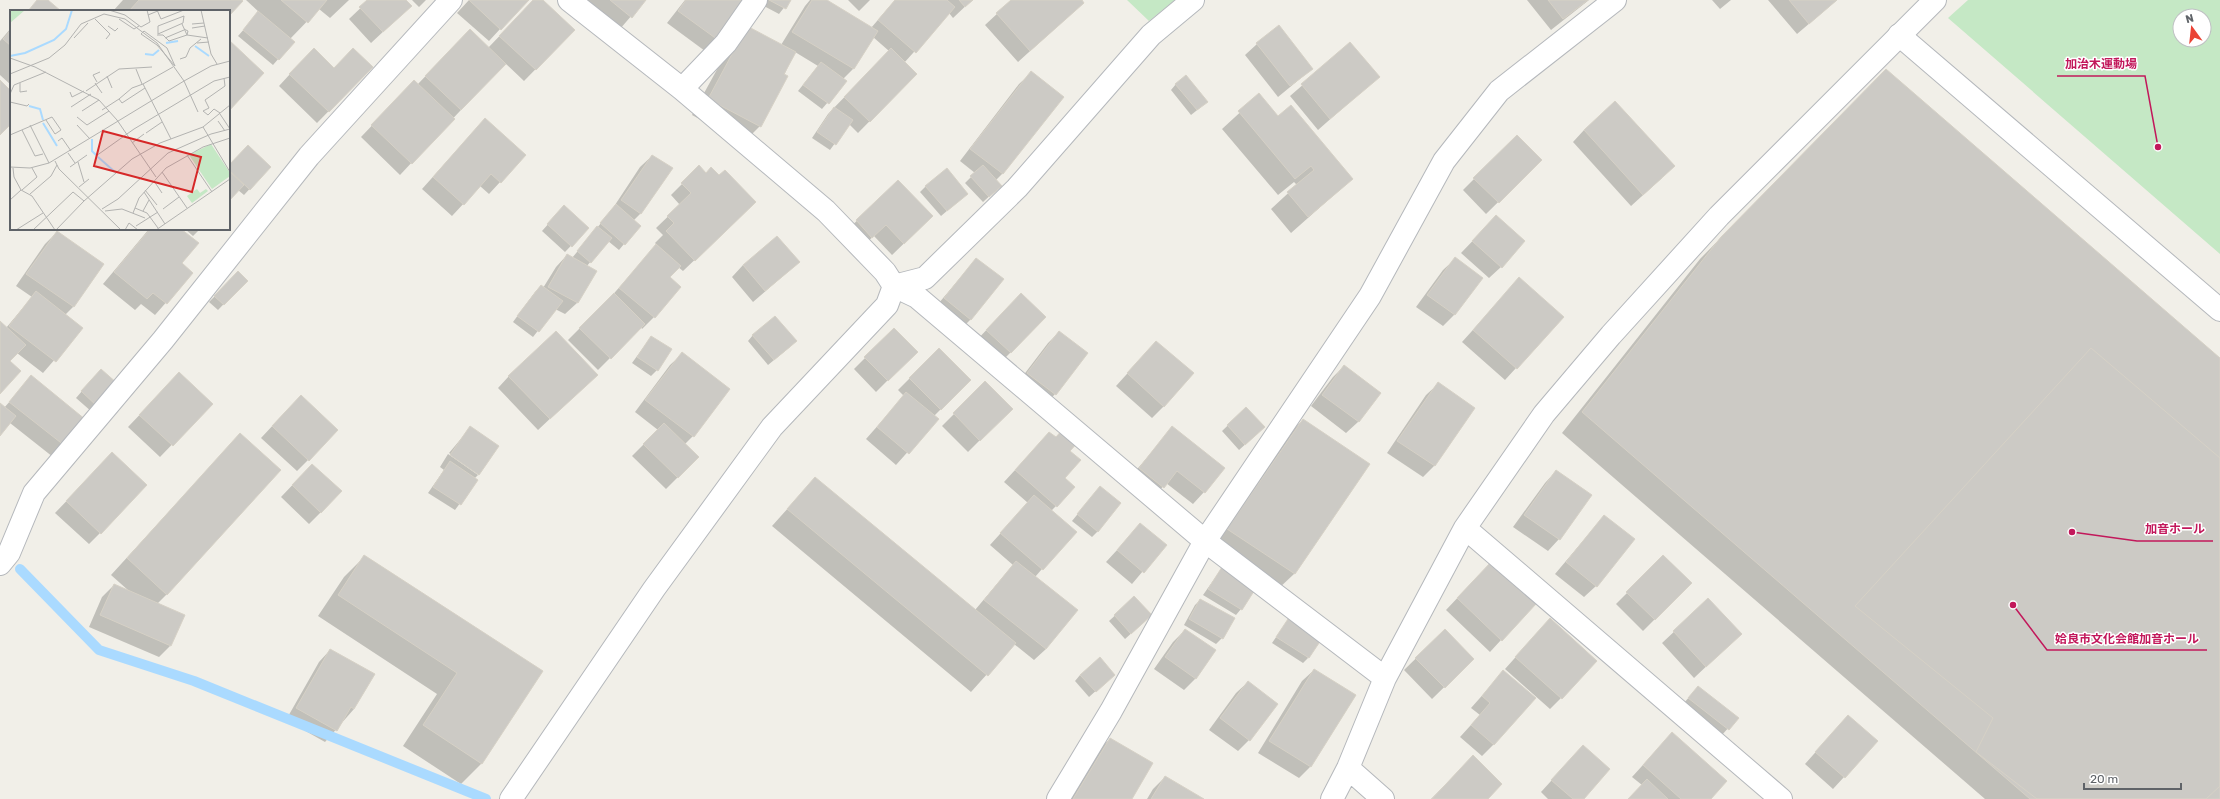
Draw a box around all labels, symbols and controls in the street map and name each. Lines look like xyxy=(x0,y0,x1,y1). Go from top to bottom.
north arrow xyxy=(2172,8,2212,48)
inset map xyxy=(10,10,230,230)
text: N xyxy=(2184,11,2195,26)
callout: 加治木運動場 xyxy=(2057,52,2145,76)
text: 加治木運動場 xyxy=(2065,57,2137,71)
callout: 加音ホール xyxy=(2137,517,2213,541)
text: 加音ホール xyxy=(2145,522,2205,536)
callout: 姶良市文化会館加音ホール xyxy=(2047,626,2207,650)
text: 姶良市文化会館加音ホール xyxy=(2055,632,2199,646)
scale bar xyxy=(2084,765,2181,791)
text: 20 m xyxy=(2090,772,2118,786)

